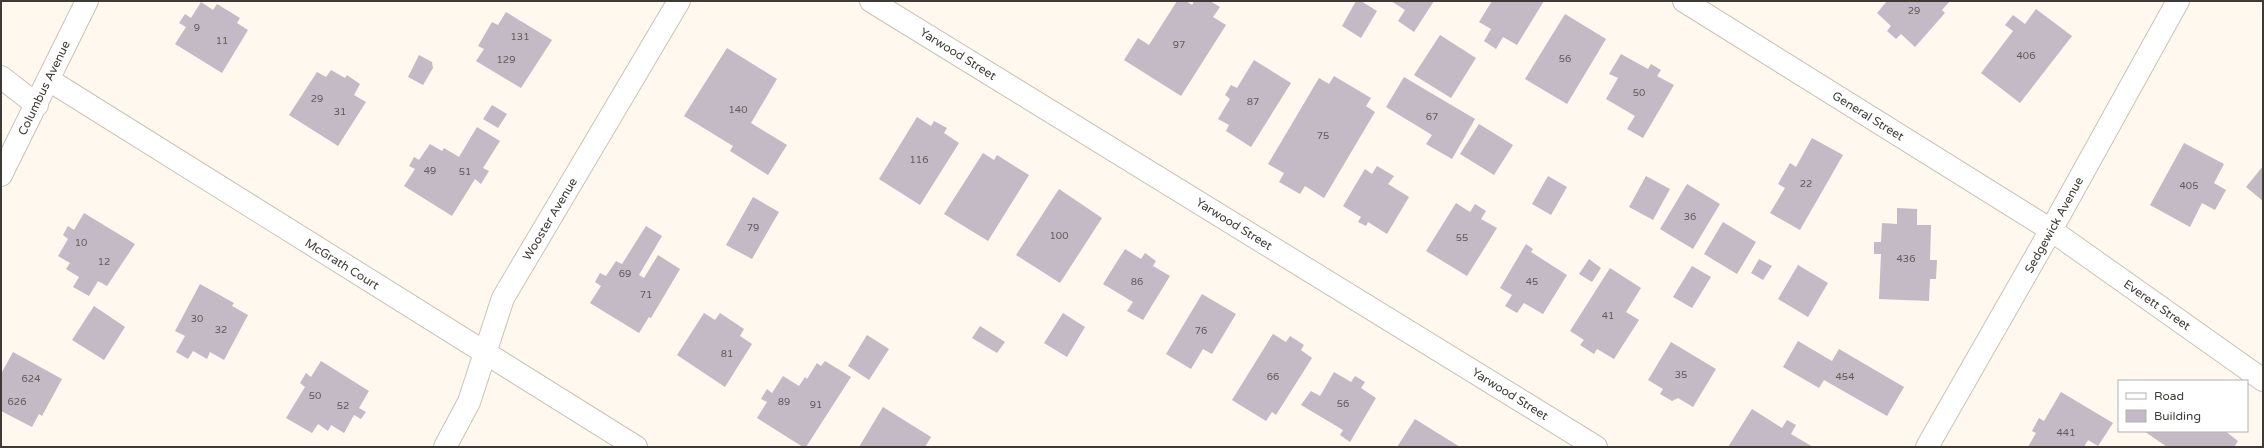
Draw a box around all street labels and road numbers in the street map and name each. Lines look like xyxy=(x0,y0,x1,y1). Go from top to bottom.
street label: Yarwood Street xyxy=(917,25,999,83)
street label: Columbus Avenue xyxy=(15,38,73,138)
street label: General Street xyxy=(1830,88,1907,144)
street label: Sedgewick Avenue xyxy=(2022,174,2086,275)
street label: Wooster Avenue xyxy=(520,175,580,263)
street label: Yarwood Street xyxy=(1193,195,1275,253)
street label: McGrath Court xyxy=(302,236,382,293)
street label: Everett Street xyxy=(2121,277,2193,333)
street label: Yarwood Street xyxy=(1469,365,1551,423)

